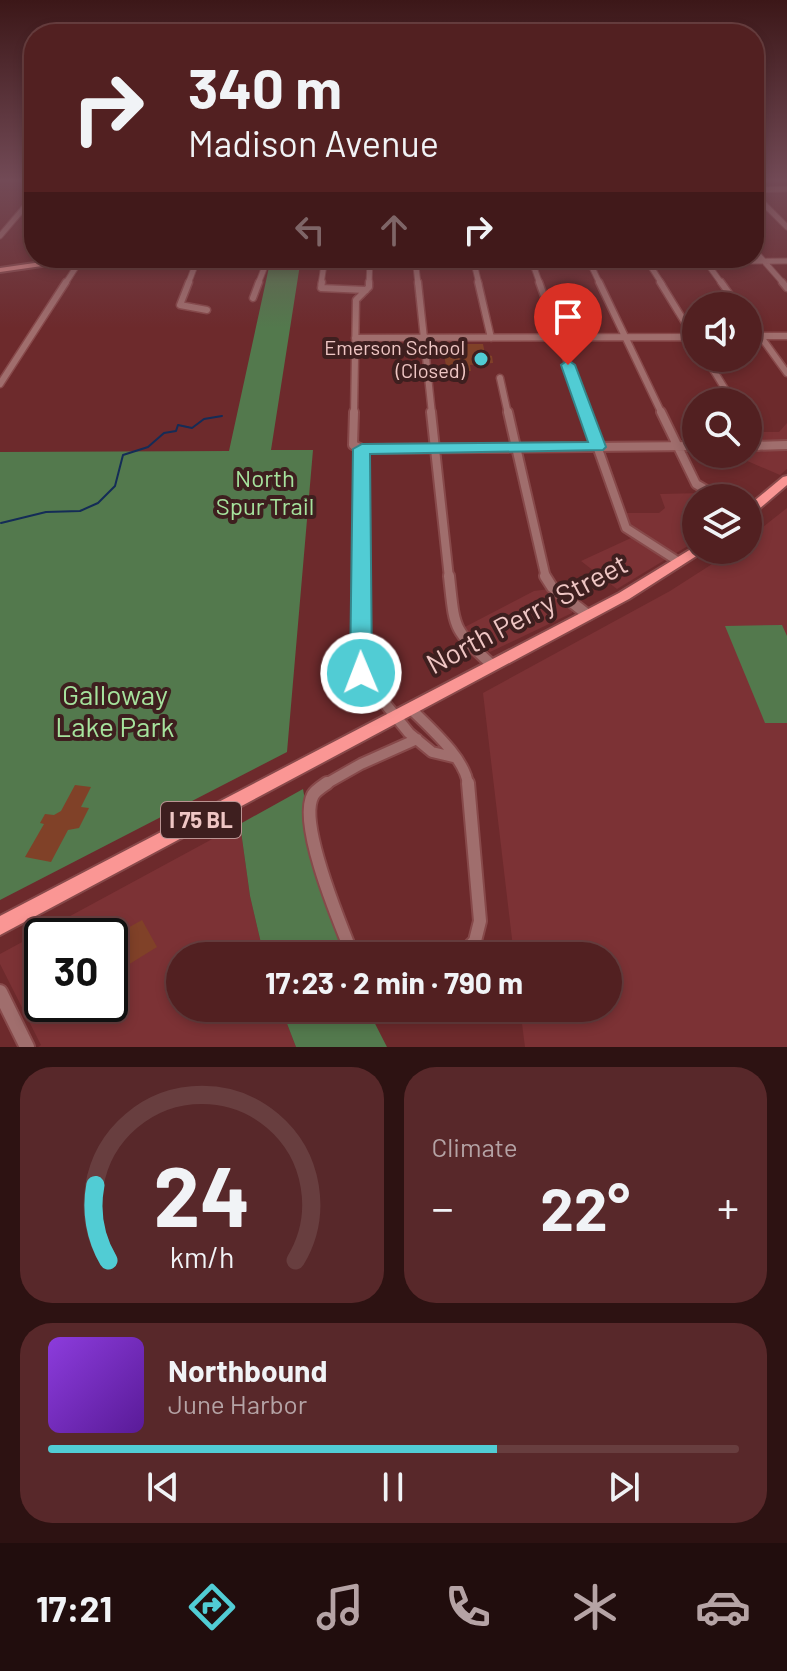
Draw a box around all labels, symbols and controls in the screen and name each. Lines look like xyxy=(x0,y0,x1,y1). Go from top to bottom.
text: 340 m xyxy=(188,53,342,120)
icon: right xyxy=(56,56,160,160)
text: Madison Avenue xyxy=(188,121,439,164)
icon: left xyxy=(288,208,332,252)
icon: ahead xyxy=(372,208,416,252)
icon: right xyxy=(456,208,500,252)
pin xyxy=(534,283,602,365)
map controls xyxy=(682,292,762,564)
button: sound xyxy=(682,292,762,372)
icon: arrive xyxy=(546,295,590,339)
place label: Emerson School (Closed) xyxy=(324,335,466,382)
marker: Emerson School (Closed) xyxy=(472,350,490,368)
button: search xyxy=(682,388,762,468)
park label: North Spur Trail xyxy=(216,463,314,520)
button: layers xyxy=(682,484,762,564)
street label: North Perry Street xyxy=(420,546,633,680)
position arrow xyxy=(319,631,403,715)
park label: Galloway Lake Park xyxy=(55,677,175,743)
road number: I 75 BL xyxy=(161,802,241,838)
speed limit sign: 30 xyxy=(24,918,128,1022)
text: 17:23 · 2 min · 790 m xyxy=(265,964,523,1000)
text: Climate xyxy=(432,1131,518,1162)
text: 24 xyxy=(153,1144,250,1244)
text: 22° xyxy=(540,1171,630,1243)
text: − xyxy=(432,1180,454,1233)
text: + xyxy=(717,1180,739,1233)
text: km/h xyxy=(169,1239,234,1274)
text: Northbound xyxy=(168,1352,327,1388)
text: June Harbor xyxy=(168,1388,307,1419)
icon: previous xyxy=(141,1465,185,1509)
icon: pause xyxy=(371,1465,415,1509)
icon: next xyxy=(602,1465,646,1509)
icon: directions xyxy=(184,1579,240,1635)
icon: music xyxy=(312,1579,368,1635)
icon: phone xyxy=(440,1579,496,1635)
icon: climate xyxy=(567,1579,623,1635)
icon: car xyxy=(695,1579,751,1635)
text: 17:21 xyxy=(36,1586,112,1629)

